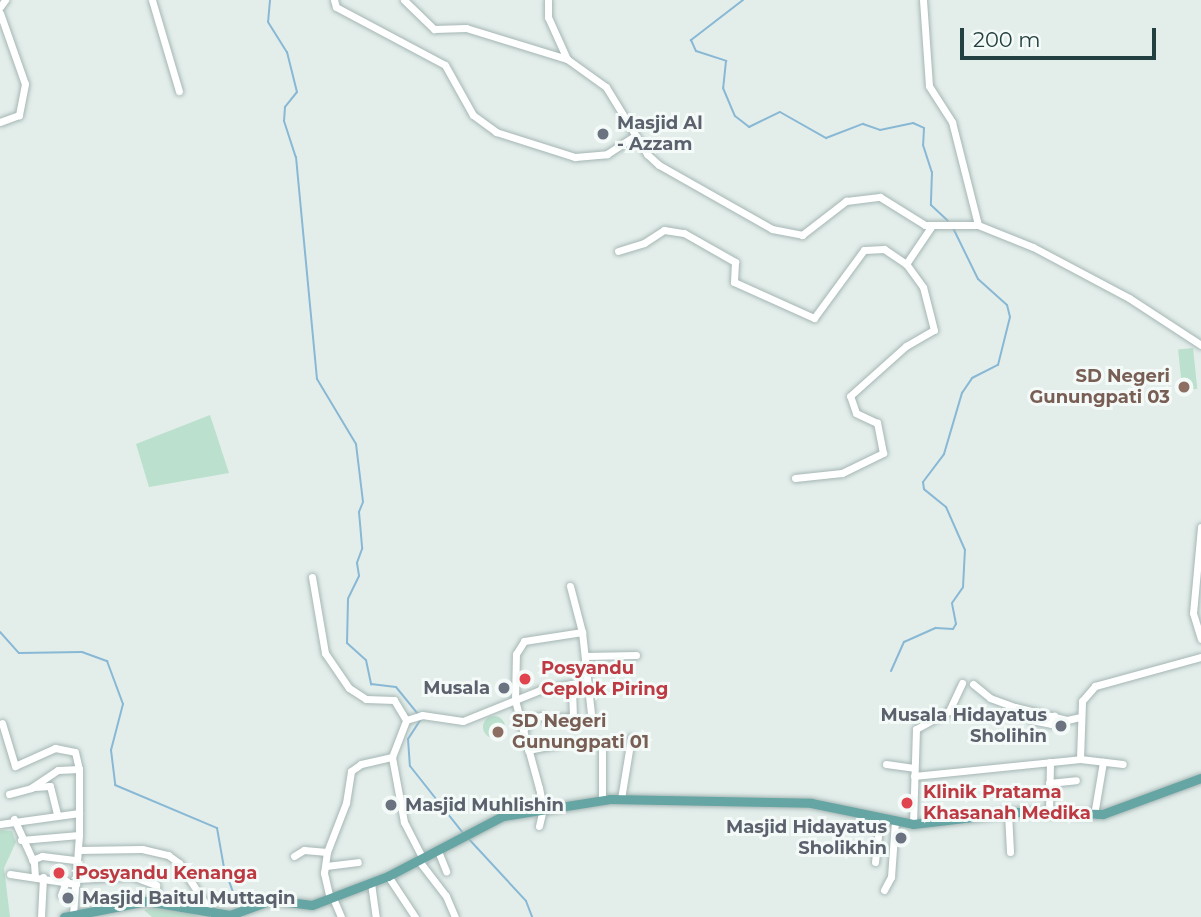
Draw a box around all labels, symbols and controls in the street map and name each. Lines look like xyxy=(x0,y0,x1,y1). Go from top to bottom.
scale bar xyxy=(963,14,1159,58)
text: 200 m xyxy=(973,27,1040,52)
place label: Masjid Al - Azzam xyxy=(617,113,703,156)
marker: Masjid Al - Azzam xyxy=(595,126,611,142)
place label: SD Negeri Gunungpati 03 xyxy=(1029,366,1170,408)
marker: SD Negeri Gunungpati 03 xyxy=(1176,379,1192,395)
place label: Posyandu Ceplok Piring xyxy=(541,658,668,700)
marker: Posyandu Ceplok Piring xyxy=(515,669,535,689)
place label: Musala xyxy=(423,677,490,699)
marker: Musala xyxy=(496,680,512,696)
place label: Musala Hidayatus Sholihin xyxy=(881,705,1047,748)
place label: SD Negeri Gunungpati 01 xyxy=(512,711,649,754)
marker: Musala Hidayatus Sholihin xyxy=(1053,718,1069,734)
marker: SD Negeri Gunungpati 01 xyxy=(490,724,506,740)
place label: Klinik Pratama Khasanah Medika xyxy=(923,782,1091,824)
marker: Klinik Pratama Khasanah Medika xyxy=(897,793,917,813)
place label: Masjid Muhlishin xyxy=(405,794,564,816)
marker: Masjid Muhlishin xyxy=(383,797,399,813)
place label: Masjid Hidayatus Sholikhin xyxy=(726,817,887,860)
marker: Masjid Hidayatus Sholikhin xyxy=(893,830,909,846)
place label: Posyandu Kenanga xyxy=(75,862,257,884)
marker: Posyandu Kenanga xyxy=(49,863,69,883)
place label: Masjid Baitul Muttaqin xyxy=(82,887,295,909)
marker: Masjid Baitul Muttaqin xyxy=(60,890,76,906)

